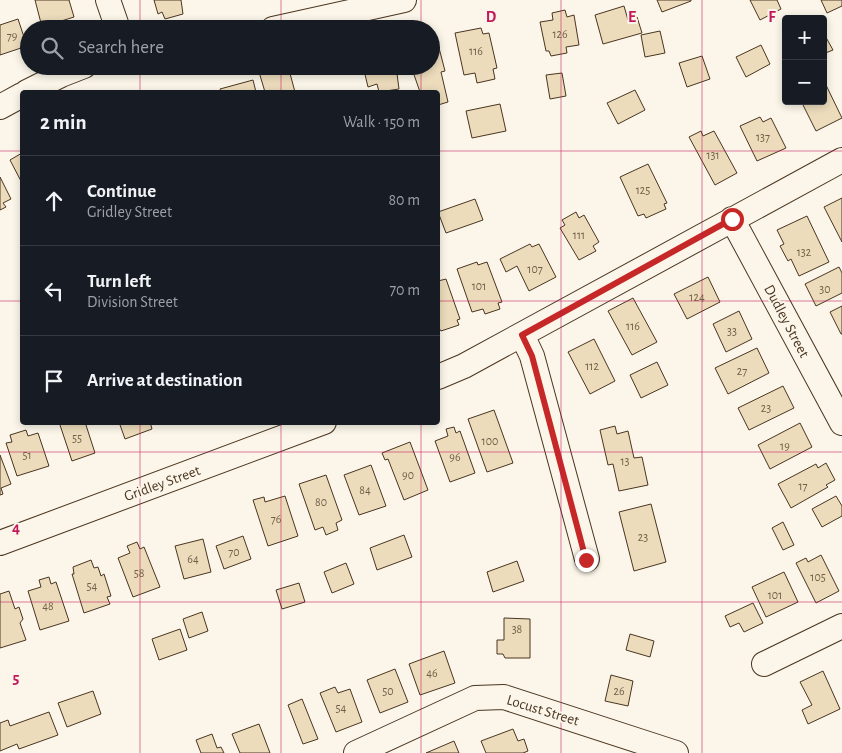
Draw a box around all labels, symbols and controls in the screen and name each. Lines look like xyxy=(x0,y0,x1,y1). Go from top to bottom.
text: D xyxy=(486,9,497,25)
text: E xyxy=(628,9,636,25)
text: F xyxy=(768,9,776,25)
map controls xyxy=(782,15,827,105)
button: + xyxy=(782,15,827,60)
search box xyxy=(20,20,440,75)
house number: 126 xyxy=(552,28,568,40)
house number: 79 xyxy=(7,30,18,42)
icon: search xyxy=(38,34,66,62)
text: Search here xyxy=(78,38,164,57)
house number: 116 xyxy=(469,45,483,57)
button: − xyxy=(782,60,827,105)
text: 2 min xyxy=(40,112,87,133)
text: Walk · 150 m xyxy=(343,114,420,130)
house number: 137 xyxy=(756,131,770,143)
house number: 131 xyxy=(706,149,720,161)
text: Continue xyxy=(87,182,156,201)
house number: 125 xyxy=(636,184,650,196)
icon: ahead xyxy=(40,187,68,215)
text: 80 m xyxy=(389,192,420,208)
text: Gridley Street xyxy=(87,204,172,220)
route start xyxy=(721,208,744,231)
house number: 111 xyxy=(573,229,585,241)
house number: 132 xyxy=(797,246,812,258)
house number: 107 xyxy=(527,263,543,275)
text: Turn left xyxy=(87,272,151,291)
icon: left xyxy=(40,277,68,305)
house number: 101 xyxy=(472,280,486,292)
text: 70 m xyxy=(389,282,420,298)
street label: Dudley Street xyxy=(761,282,812,360)
house number: 30 xyxy=(819,283,831,295)
house number: 124 xyxy=(689,291,705,303)
text: Division Street xyxy=(87,294,178,310)
house number: 116 xyxy=(626,320,640,332)
house number: 33 xyxy=(727,325,737,337)
house number: 112 xyxy=(585,360,599,372)
house number: 27 xyxy=(737,365,747,377)
icon: arrive xyxy=(40,367,68,395)
text: Arrive at destination xyxy=(87,371,243,390)
house number: 23 xyxy=(761,402,771,414)
house number: 55 xyxy=(72,432,82,444)
house number: 100 xyxy=(482,435,498,447)
house number: 19 xyxy=(780,440,790,452)
house number: 51 xyxy=(22,449,32,461)
house number: 96 xyxy=(449,451,461,463)
house number: 13 xyxy=(620,455,630,467)
street label: Gridley Street xyxy=(122,463,202,504)
house number: 90 xyxy=(402,469,414,481)
house number: 17 xyxy=(798,480,808,492)
house number: 84 xyxy=(359,484,371,496)
house number: 80 xyxy=(315,496,327,508)
house number: 76 xyxy=(271,513,282,525)
text: 4 xyxy=(12,520,20,536)
house number: 23 xyxy=(638,531,648,543)
house number: 70 xyxy=(228,546,240,558)
route end xyxy=(575,549,598,572)
house number: 64 xyxy=(187,553,199,565)
house number: 58 xyxy=(134,567,145,579)
house number: 105 xyxy=(810,571,826,583)
house number: 54 xyxy=(87,580,98,592)
house number: 101 xyxy=(768,589,782,601)
house number: 48 xyxy=(42,600,54,612)
house number: 38 xyxy=(512,623,523,635)
house number: 46 xyxy=(426,667,438,679)
text: 5 xyxy=(13,670,20,686)
house number: 50 xyxy=(382,685,394,697)
house number: 26 xyxy=(613,685,625,697)
street label: Locust Street xyxy=(505,692,581,729)
house number: 54 xyxy=(336,702,347,714)

